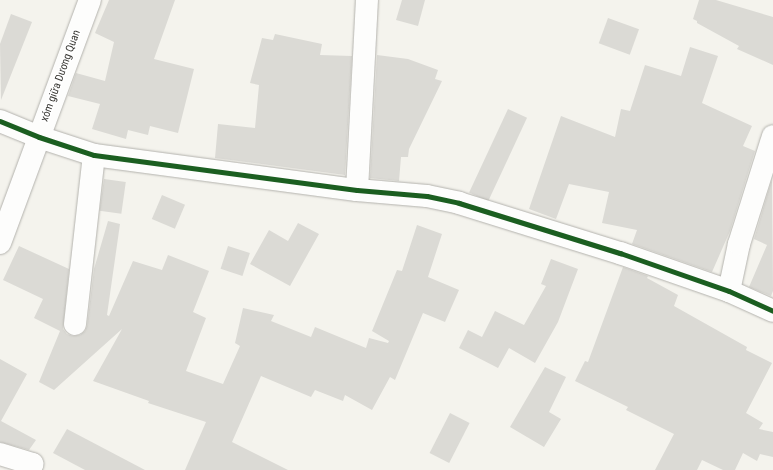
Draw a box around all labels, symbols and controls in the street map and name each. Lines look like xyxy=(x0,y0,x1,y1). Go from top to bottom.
street label: xóm giữa Dương Quan xyxy=(38,28,84,124)

